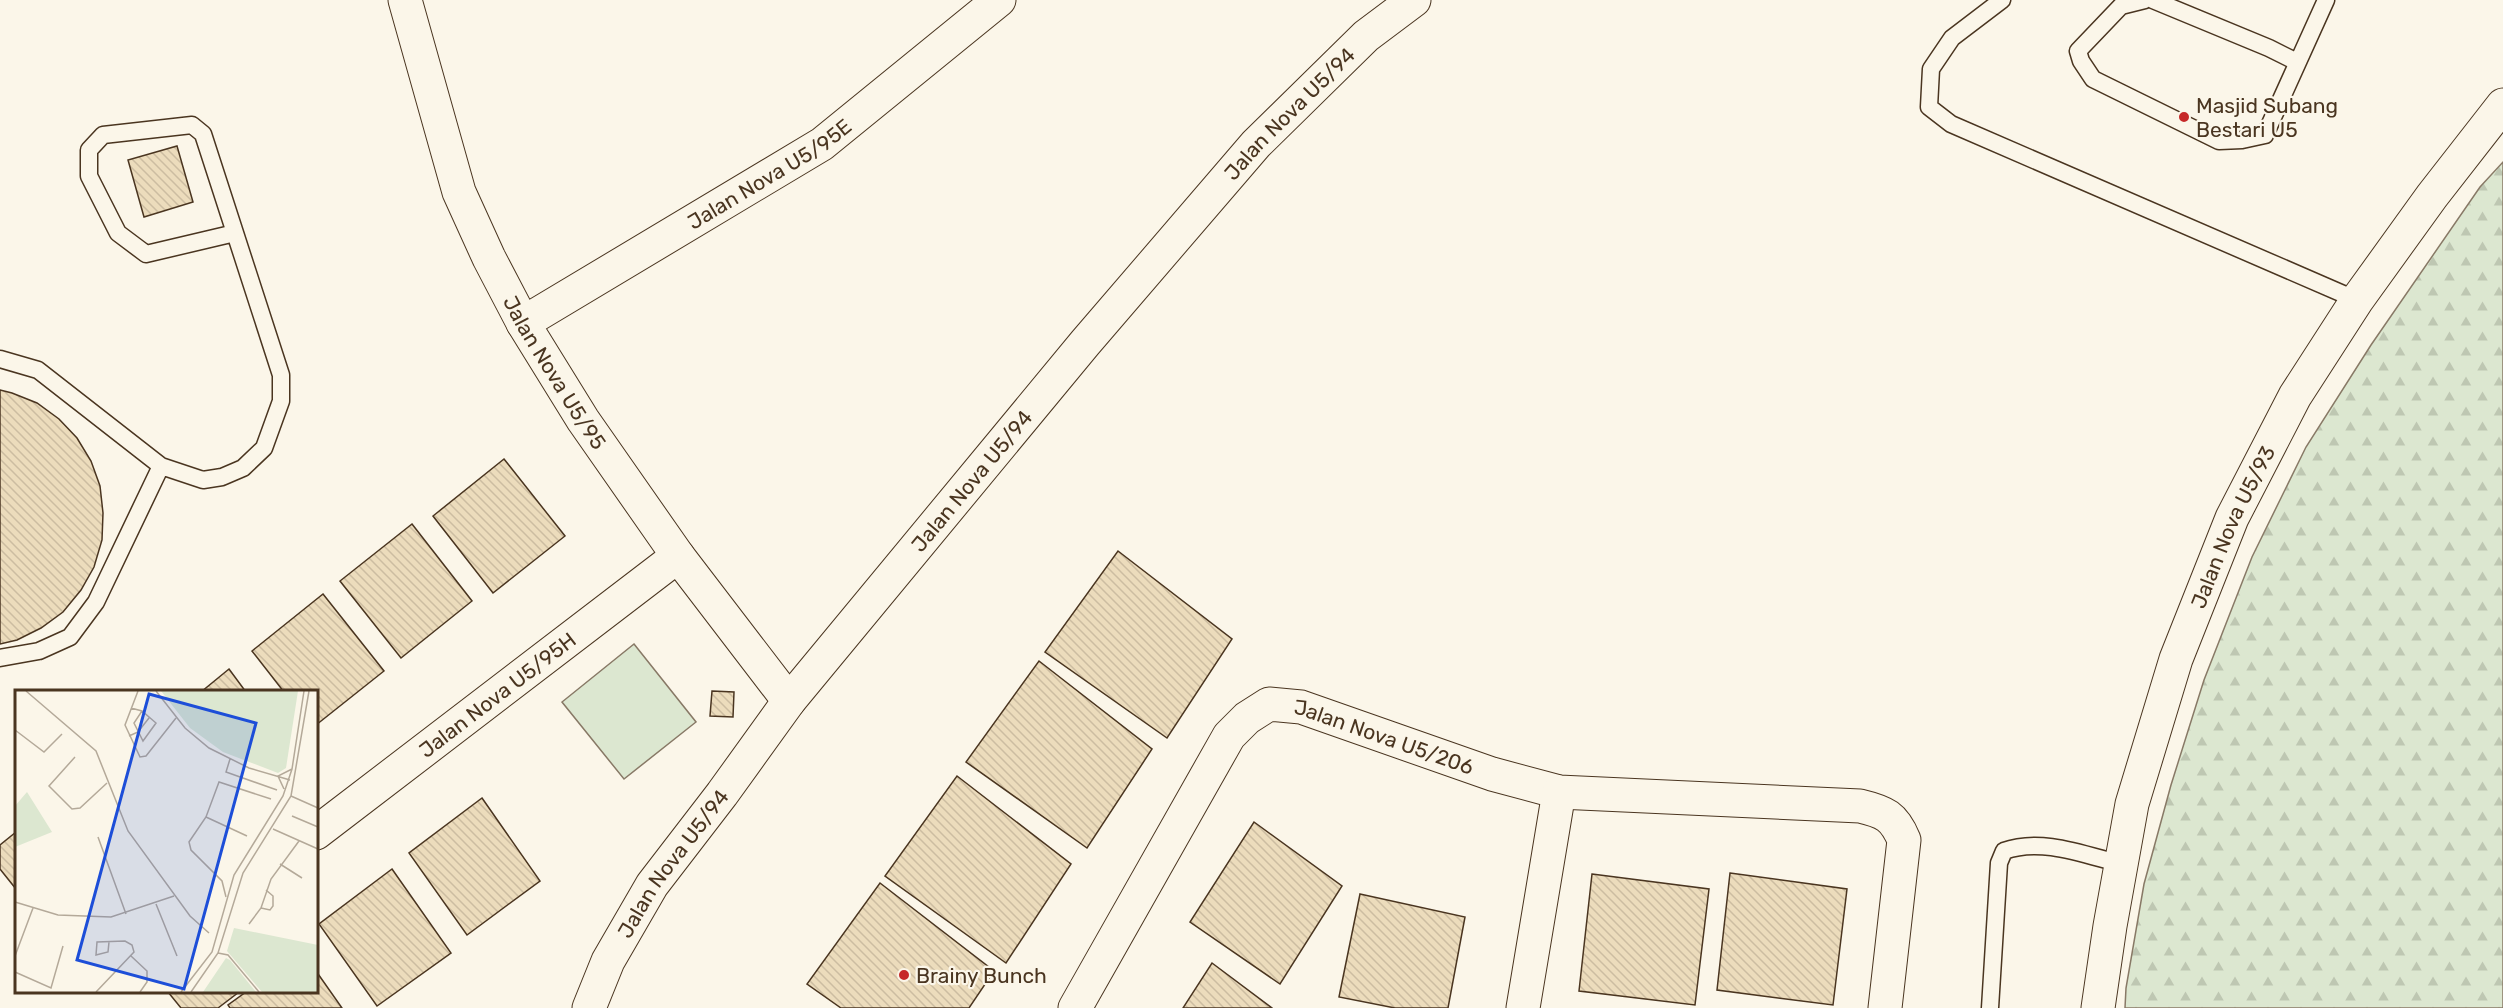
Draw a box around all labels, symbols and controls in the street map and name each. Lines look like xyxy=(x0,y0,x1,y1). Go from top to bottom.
street label: Jalan Nova U5/94 xyxy=(1219,42,1360,185)
place label: Masjid Subang Bestari U5 xyxy=(2196,93,2338,142)
marker: Masjid Subang Bestari U5 xyxy=(2177,110,2191,124)
street label: Jalan Nova U5/95E xyxy=(683,113,856,234)
street label: Jalan Nova U5/95 xyxy=(498,291,612,454)
street label: Jalan Nova U5/94 xyxy=(906,405,1037,556)
street label: Jalan Nova U5/93 xyxy=(2185,441,2280,612)
street label: Jalan Nova U5/95H xyxy=(414,627,580,762)
inset map xyxy=(15,690,318,993)
street label: Jalan Nova U5/206 xyxy=(1293,694,1477,779)
street label: Jalan Nova U5/94 xyxy=(612,784,734,942)
place label: Brainy Bunch xyxy=(916,963,1047,988)
marker: Brainy Bunch xyxy=(897,968,911,982)

